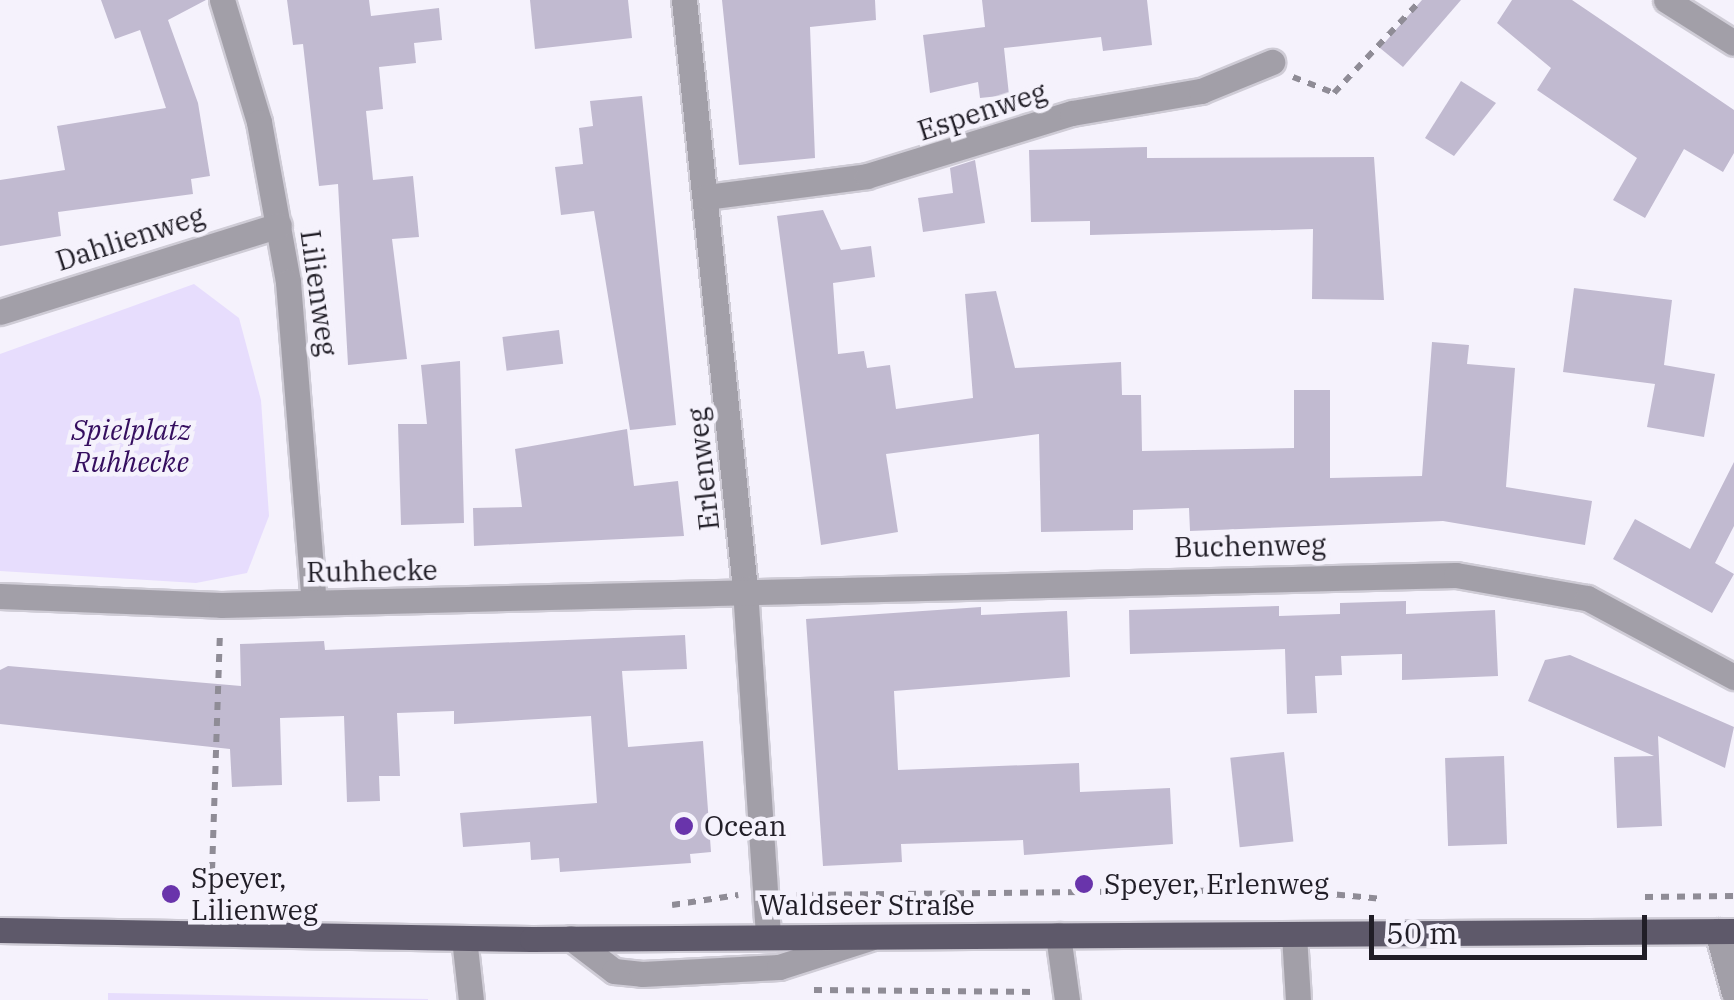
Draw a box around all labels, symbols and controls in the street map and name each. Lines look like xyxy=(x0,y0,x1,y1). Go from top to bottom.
street label: Espenweg xyxy=(913,74,1051,148)
street label: Dahlienweg xyxy=(51,198,209,278)
street label: Lilienweg xyxy=(294,228,344,358)
street label: Erlenweg xyxy=(680,406,726,532)
park label: Spielplatz Ruhhecke xyxy=(71,413,191,479)
street label: Buchenweg xyxy=(1174,528,1326,564)
street label: Ruhhecke xyxy=(306,553,438,589)
place label: Ocean xyxy=(704,809,787,843)
marker: Ocean xyxy=(673,815,695,837)
place label: Speyer, Lilienweg xyxy=(191,861,318,927)
place label: Speyer, Erlenweg xyxy=(1104,867,1329,901)
marker: Speyer, Erlenweg xyxy=(1073,873,1095,895)
marker: Speyer, Lilienweg xyxy=(160,883,182,905)
street label: Waldseer Straße xyxy=(759,888,975,922)
scale bar xyxy=(1374,895,1652,957)
text: 50 m xyxy=(1386,913,1458,952)

